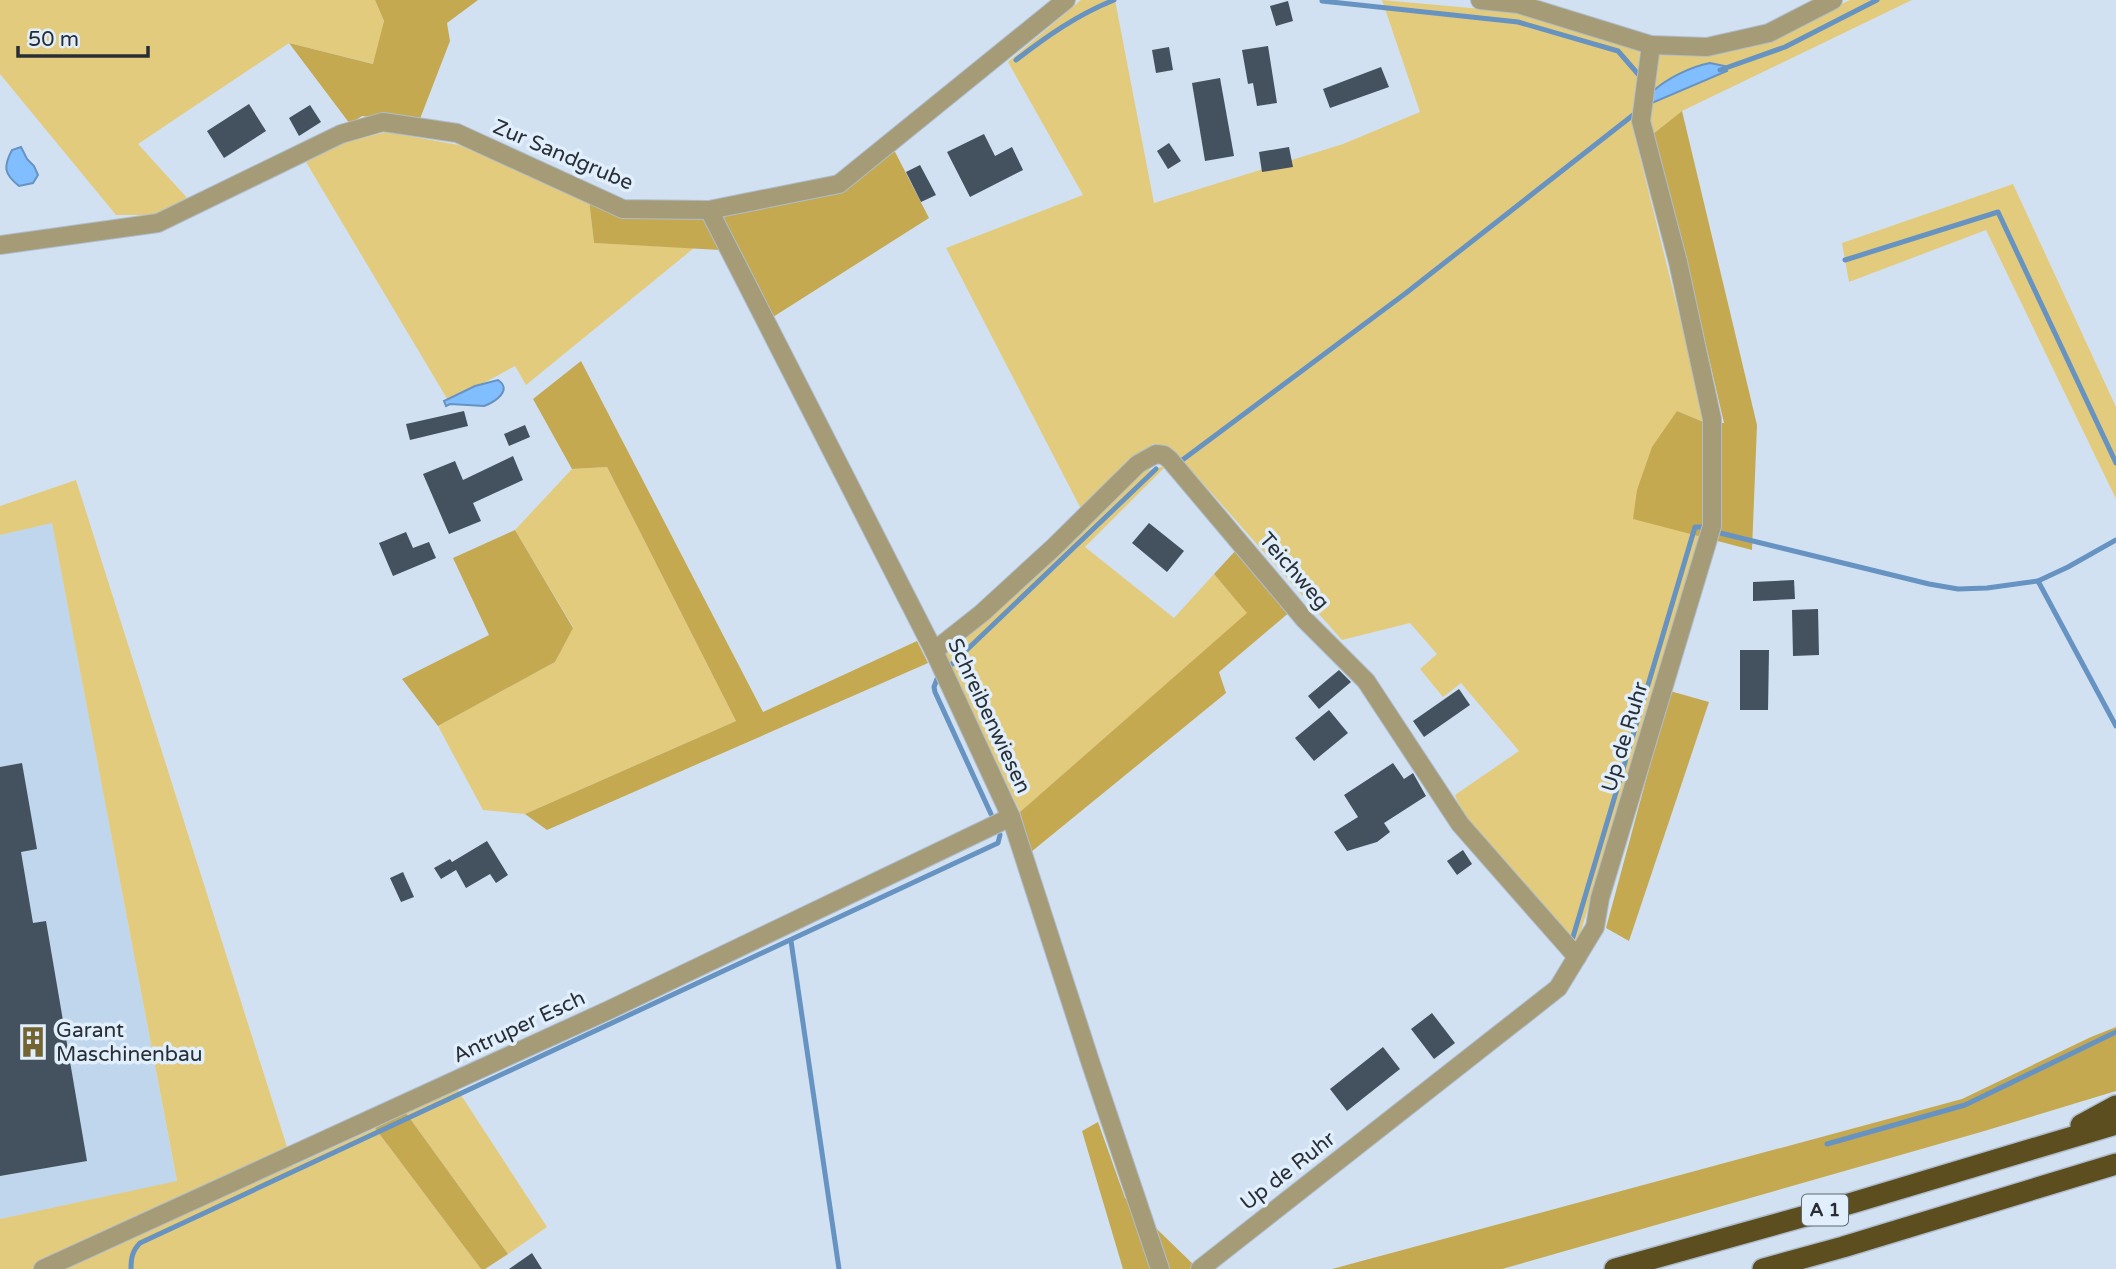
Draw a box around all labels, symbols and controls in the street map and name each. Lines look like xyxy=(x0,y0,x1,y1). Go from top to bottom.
scale bar xyxy=(18,14,147,58)
text: 50 m xyxy=(28,27,79,52)
street label: Zur Sandgrube xyxy=(489,114,637,196)
street label: Teichweg xyxy=(1254,527,1334,615)
street label: Schreibenwiesen xyxy=(942,635,1036,797)
street label: Up de Ruhr xyxy=(1596,679,1654,795)
street label: Antruper Esch xyxy=(449,985,589,1069)
place label: Garant Maschinenbau xyxy=(56,1018,203,1067)
building icon: Garant Maschinenbau xyxy=(16,1025,50,1059)
street label: Up de Ruhr xyxy=(1236,1126,1340,1216)
road number: A 1 xyxy=(1802,1194,1848,1226)

